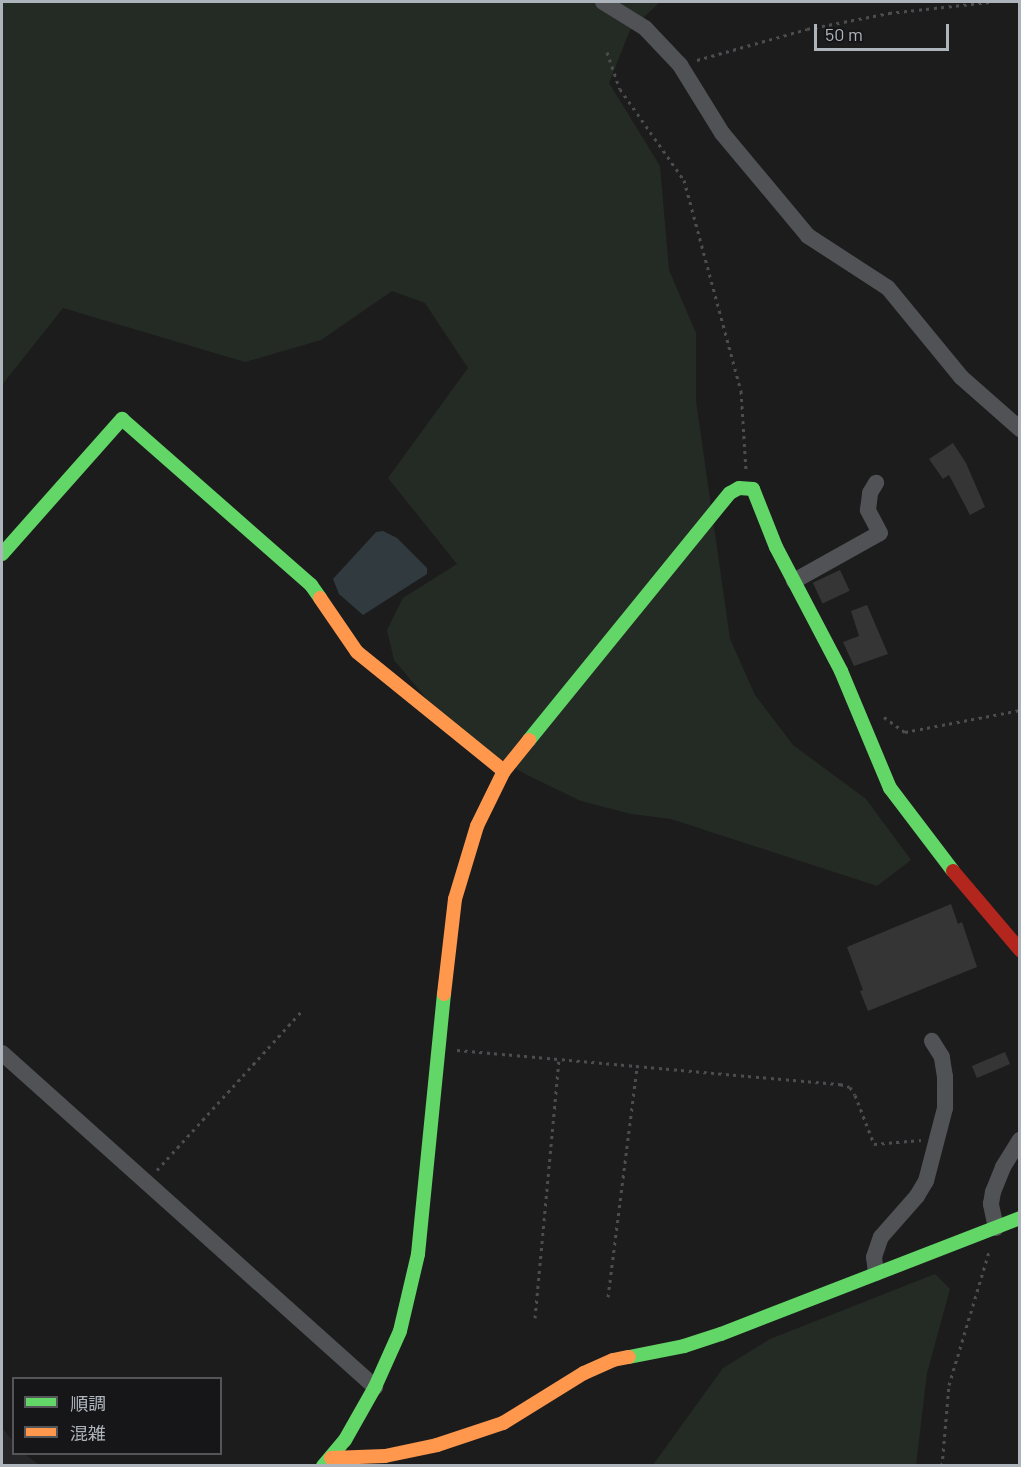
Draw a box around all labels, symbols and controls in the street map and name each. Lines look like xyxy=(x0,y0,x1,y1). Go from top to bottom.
scale bar xyxy=(817,12,952,50)
text: 50 m xyxy=(825,23,863,45)
legend xyxy=(12,1377,222,1455)
text: 順調 xyxy=(70,1392,106,1414)
text: 混雑 xyxy=(70,1422,106,1444)

